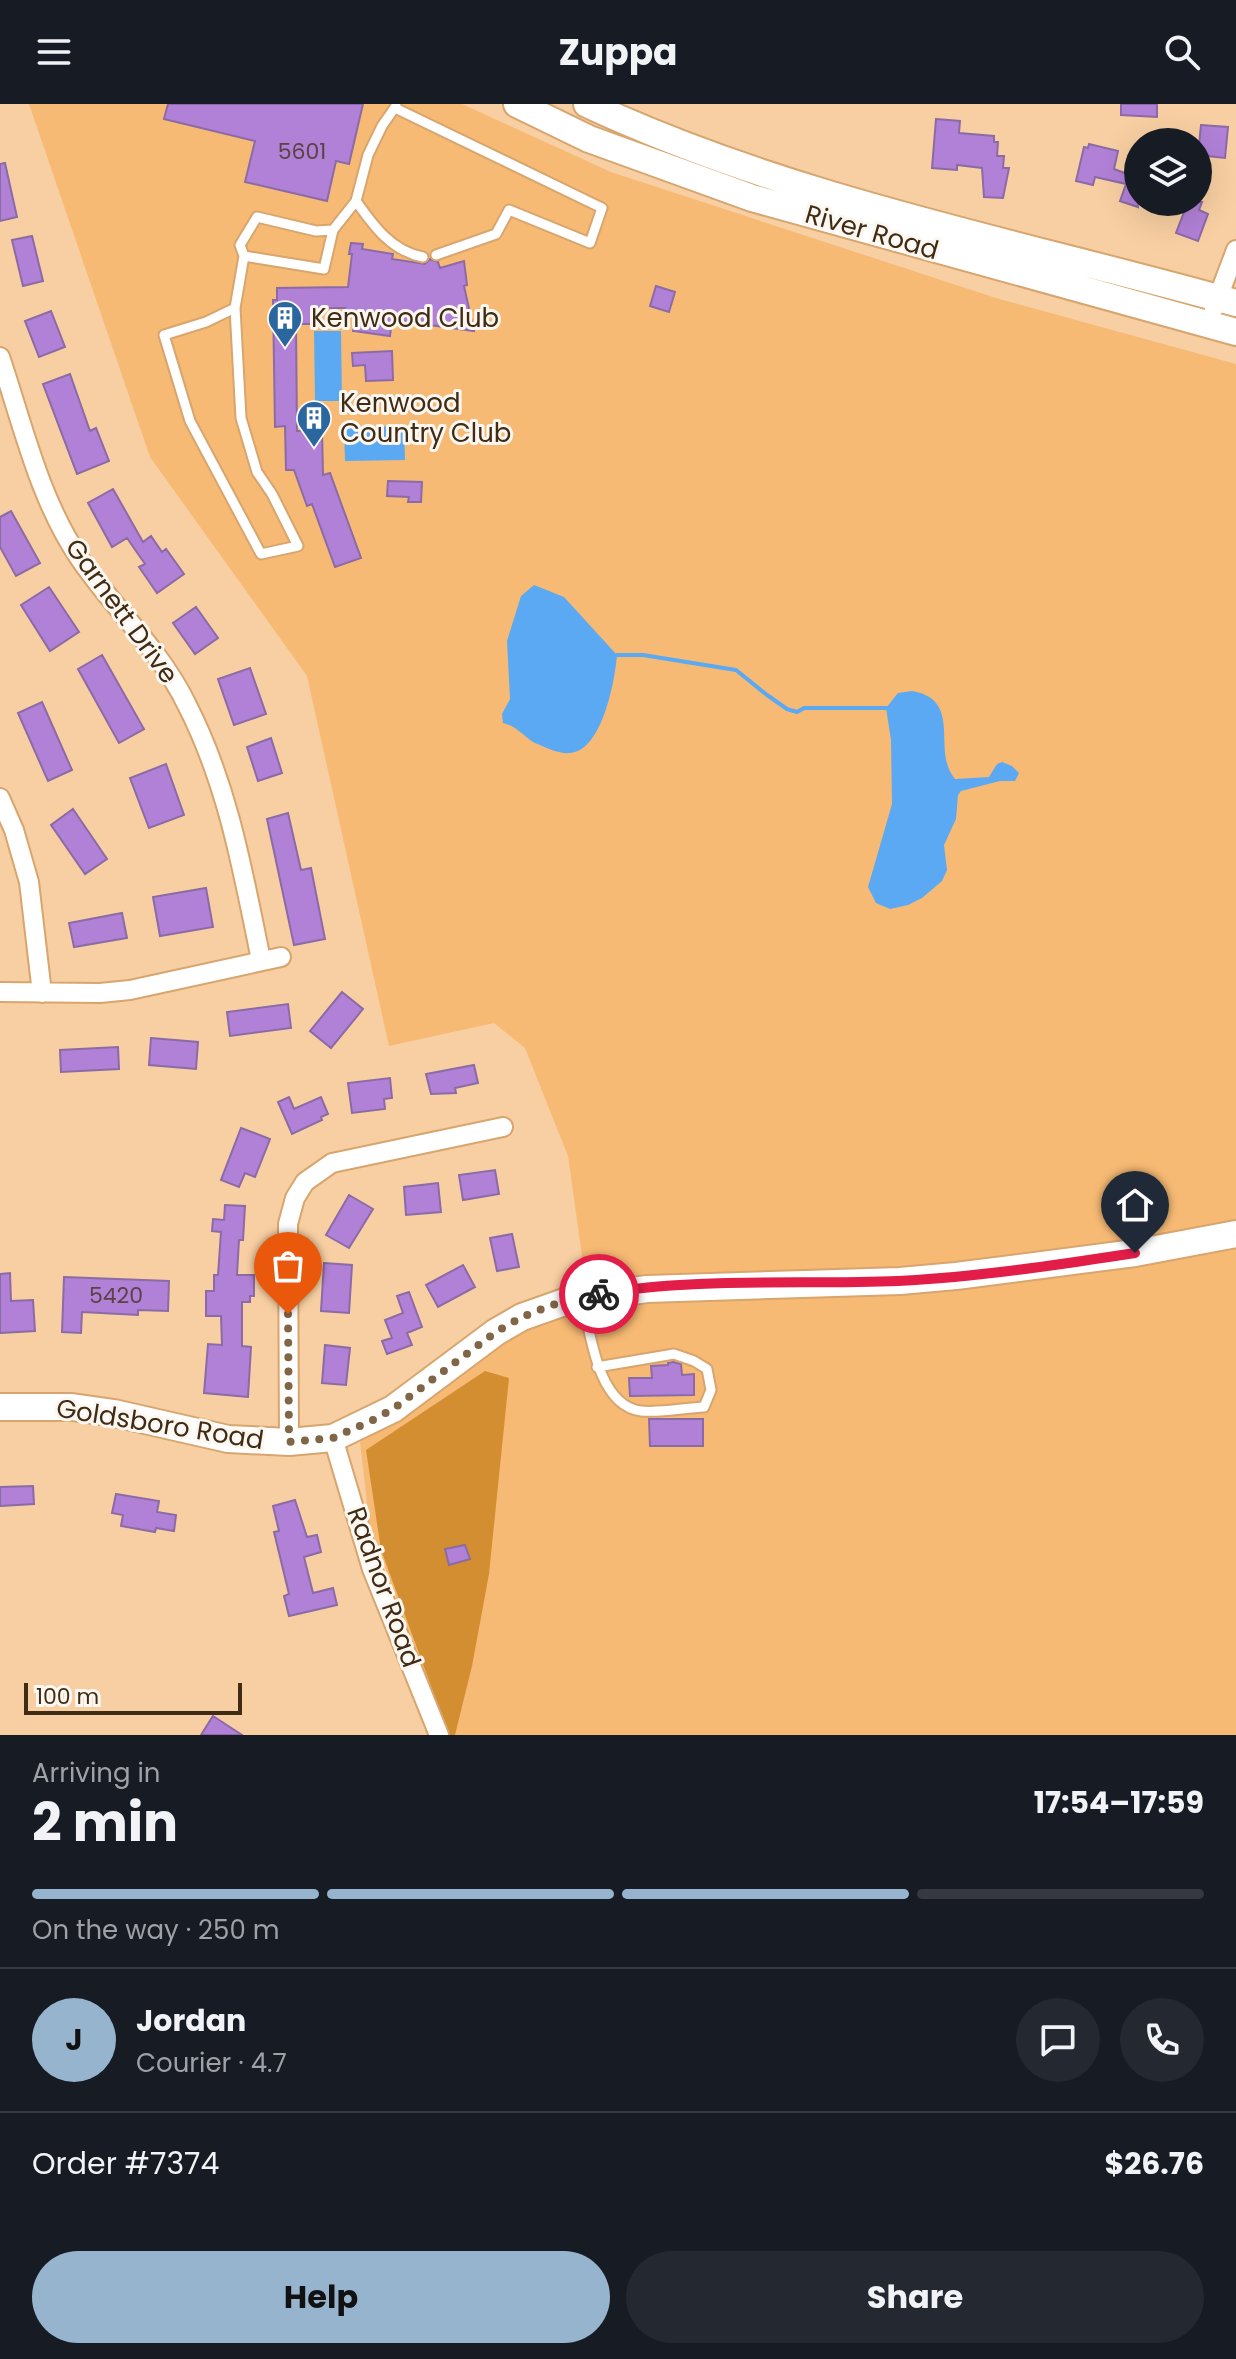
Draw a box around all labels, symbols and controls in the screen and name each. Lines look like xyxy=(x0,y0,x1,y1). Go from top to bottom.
text: Zuppa xyxy=(558,27,678,78)
icon: menu xyxy=(32,30,76,74)
icon: search xyxy=(1160,30,1204,74)
map controls xyxy=(1124,128,1212,216)
button: layers xyxy=(1124,128,1212,216)
house number: 5601 xyxy=(278,136,326,167)
street label: River Road xyxy=(801,196,943,268)
building icon: Kenwood Club xyxy=(266,299,304,349)
place label: Kenwood Club xyxy=(311,300,499,336)
place label: Kenwood Country Club xyxy=(340,385,511,451)
building icon: Kenwood Country Club xyxy=(295,399,333,449)
street label: Garnett Drive xyxy=(57,531,187,691)
pin xyxy=(1101,1171,1169,1253)
icon: home xyxy=(1113,1183,1157,1227)
pin xyxy=(254,1232,322,1314)
icon: bag xyxy=(266,1244,310,1288)
courier xyxy=(559,1254,639,1334)
icon: bike xyxy=(577,1272,621,1316)
house number: 5420 xyxy=(89,1280,143,1311)
street label: Goldsboro Road xyxy=(54,1390,266,1458)
street label: Radnor Road xyxy=(338,1502,430,1672)
scale bar xyxy=(24,1679,242,1715)
text: 100 m xyxy=(36,1681,99,1712)
text: Arriving in xyxy=(32,1755,161,1791)
text: 17:54–17:59 xyxy=(1034,1781,1204,1824)
text: 2 min xyxy=(32,1786,178,1859)
text: On the way · 250 m xyxy=(32,1912,279,1948)
button: chat xyxy=(1016,1998,1100,2082)
button: phone xyxy=(1120,1998,1204,2082)
text: Jordan xyxy=(136,1999,246,2042)
text: J xyxy=(65,2018,83,2061)
text: Courier · 4.7 xyxy=(136,2045,287,2081)
text: Order #7374 xyxy=(32,2142,219,2185)
text: $26.76 xyxy=(1104,2142,1204,2185)
button: Help xyxy=(32,2251,610,2343)
button: Share xyxy=(626,2251,1204,2343)

